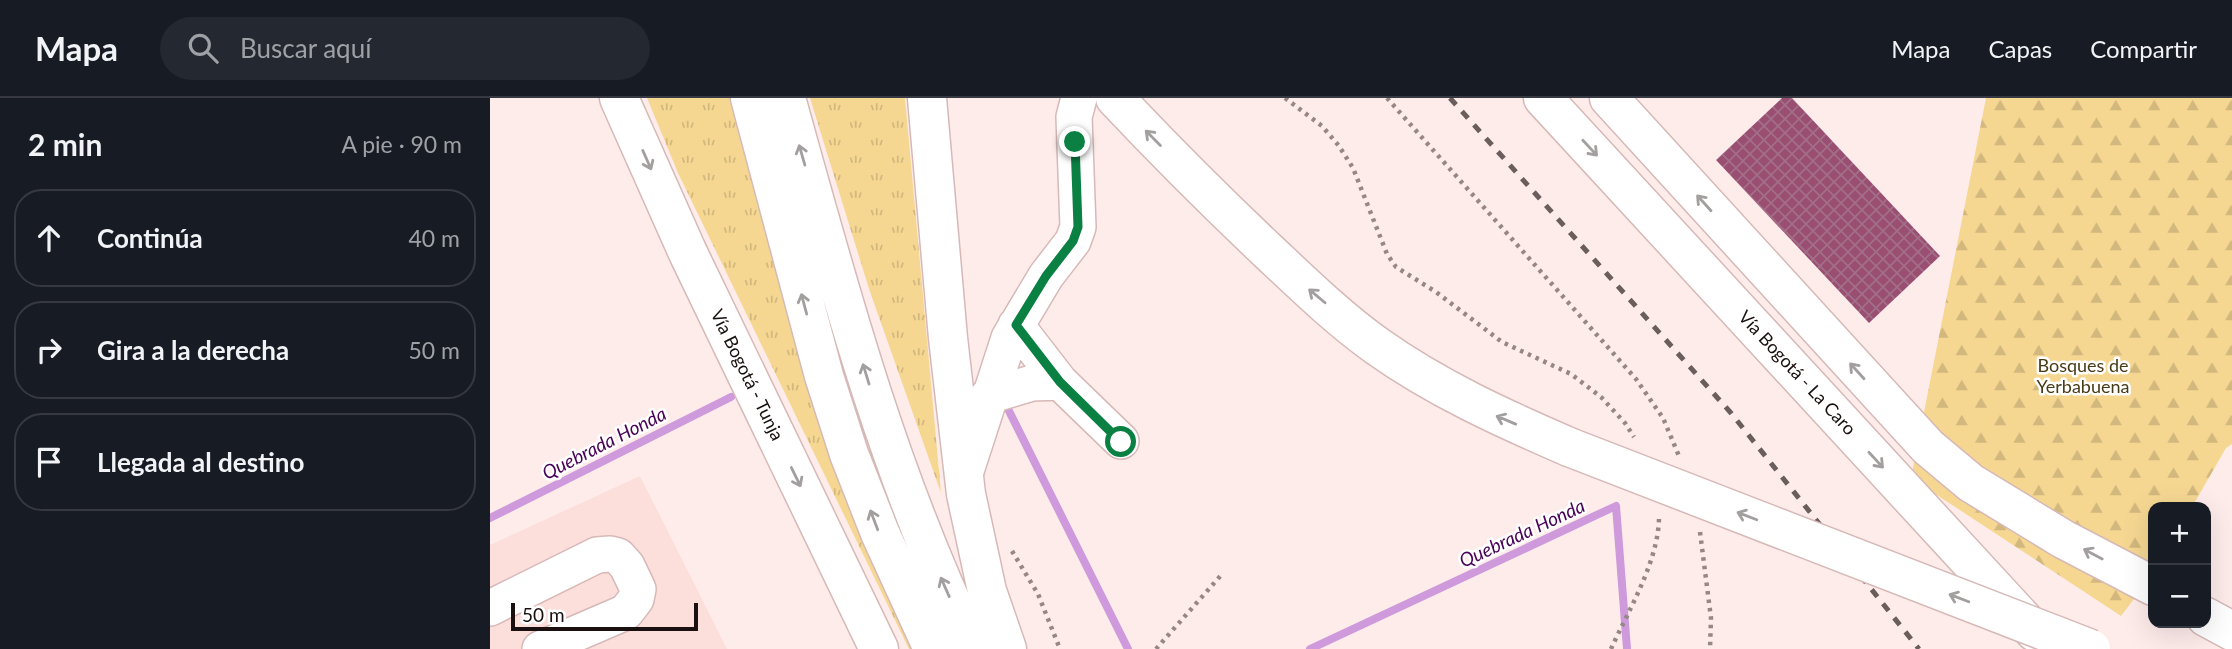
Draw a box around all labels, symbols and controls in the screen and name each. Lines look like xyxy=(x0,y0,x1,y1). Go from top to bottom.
search box xyxy=(160,17,650,80)
text: Mapa xyxy=(35,28,118,68)
icon: search xyxy=(184,29,222,67)
text: Buscar aquí xyxy=(240,32,371,64)
text: Mapa xyxy=(1891,34,1950,63)
text: Capas xyxy=(1988,34,2052,63)
text: Compartir xyxy=(2090,34,2197,63)
text: 2 min xyxy=(28,126,102,162)
route end xyxy=(1059,126,1090,157)
text: A pie · 90 m xyxy=(342,130,462,158)
one-way arrow xyxy=(1145,130,1162,147)
one-way arrow xyxy=(1581,139,1598,156)
one-way arrow xyxy=(794,145,807,167)
one-way arrow xyxy=(641,149,654,171)
one-way arrow xyxy=(1696,194,1712,212)
icon: ahead xyxy=(30,219,68,257)
text: Continúa xyxy=(97,222,203,254)
text: 40 m xyxy=(409,224,460,252)
one-way arrow xyxy=(1308,288,1326,304)
one-way arrow xyxy=(797,293,810,315)
street label: Vía Bogotá - Tunja xyxy=(707,305,789,444)
street label: Vía Bogotá - La Caro xyxy=(1734,306,1861,439)
icon: right xyxy=(30,331,68,369)
text: Gira a la derecha xyxy=(97,334,289,366)
text: 50 m xyxy=(409,336,460,364)
park label: Bosques de Yerbabuena xyxy=(2037,354,2129,397)
one-way arrow xyxy=(859,363,871,385)
one-way arrow xyxy=(1849,363,1865,381)
water label: Quebrada Honda xyxy=(538,401,670,484)
one-way arrow xyxy=(1496,413,1517,426)
route start xyxy=(1105,426,1136,457)
icon: arrive xyxy=(30,443,68,481)
text: Llegada al destino xyxy=(97,446,304,478)
one-way arrow xyxy=(1868,451,1885,468)
one-way arrow xyxy=(790,466,803,487)
water label: Quebrada Honda xyxy=(1455,493,1588,572)
map controls xyxy=(2148,502,2211,628)
button: + xyxy=(2148,502,2211,565)
one-way arrow xyxy=(1736,508,1758,521)
one-way arrow xyxy=(867,510,880,531)
one-way arrow xyxy=(2083,547,2104,561)
button: − xyxy=(2148,565,2211,628)
one-way arrow xyxy=(938,577,951,598)
one-way arrow xyxy=(1949,590,1970,603)
scale bar xyxy=(511,600,698,632)
text: 50 m xyxy=(522,603,565,626)

